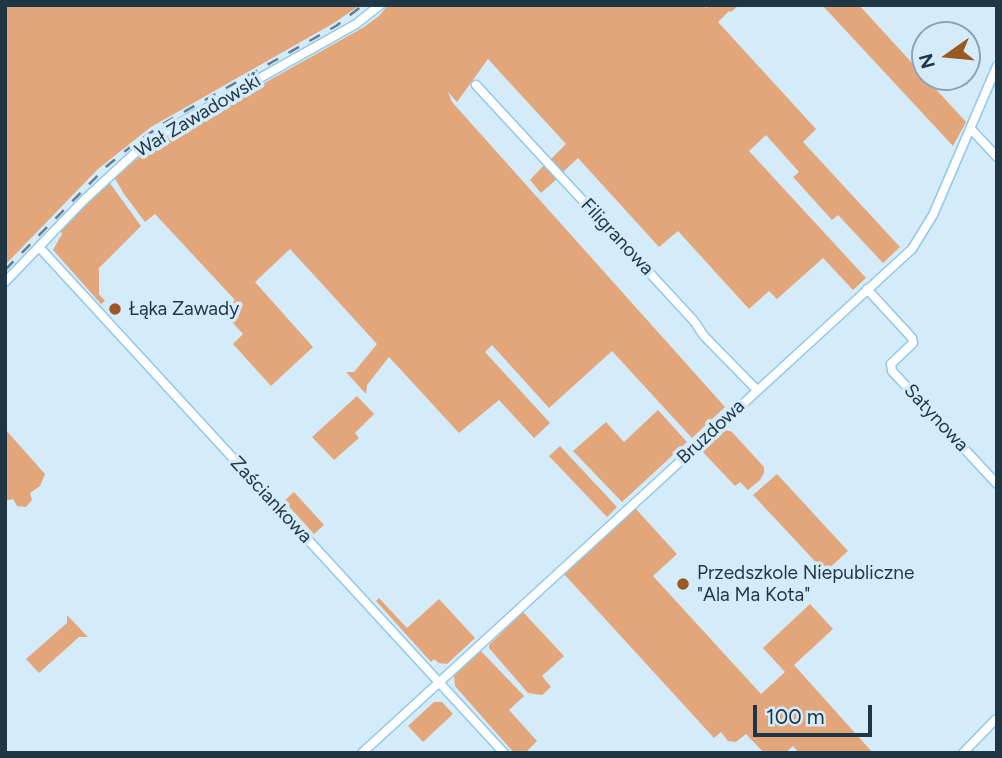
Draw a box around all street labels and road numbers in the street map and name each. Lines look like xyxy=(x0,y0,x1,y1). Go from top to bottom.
street label: Wał Zawadowski xyxy=(131,70,265,162)
street label: Filigranowa xyxy=(576,194,658,280)
street label: Satynowa xyxy=(899,379,973,457)
street label: Bruzdowa xyxy=(672,395,750,469)
street label: Zaściankowa xyxy=(225,452,317,548)

